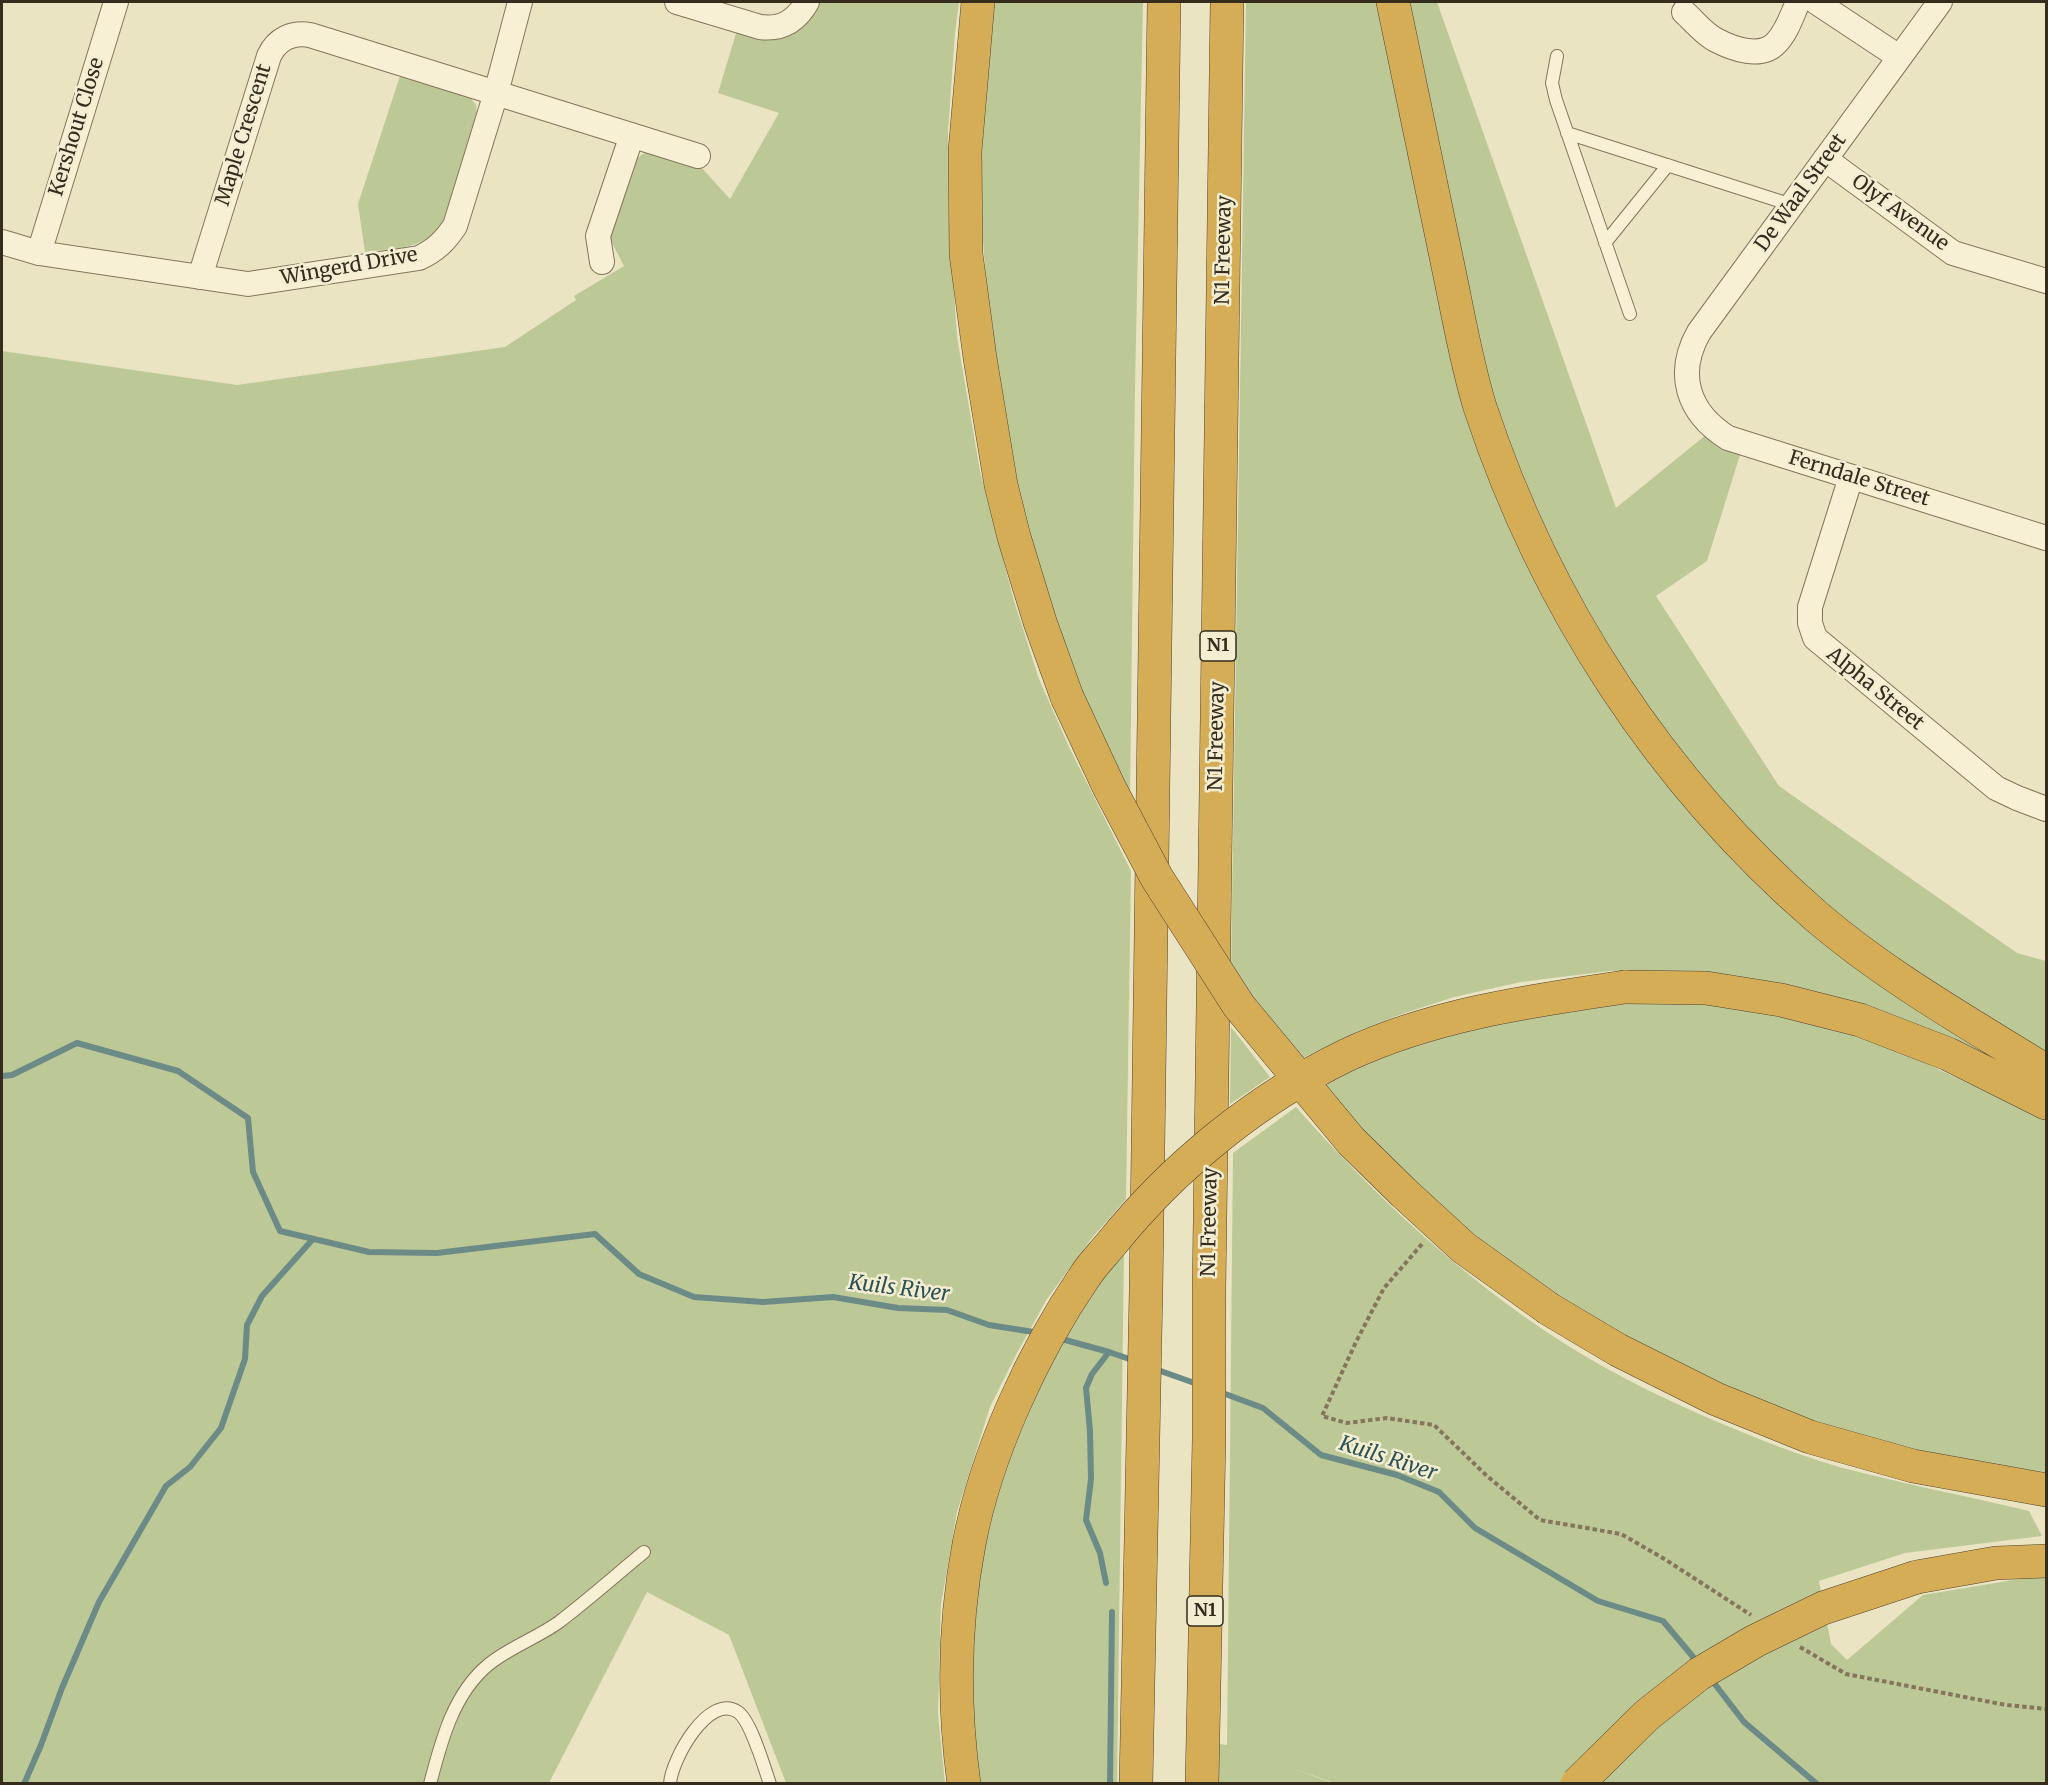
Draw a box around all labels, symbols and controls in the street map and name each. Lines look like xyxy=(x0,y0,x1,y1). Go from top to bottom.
street label: Kershout Close xyxy=(45,55,109,199)
street label: Maple Crescent xyxy=(211,61,277,209)
street label: De Waal Street xyxy=(1750,129,1852,257)
street label: Olyf Avenue xyxy=(1847,170,1953,256)
street label: N1 Freeway xyxy=(1211,195,1237,305)
street label: Wingerd Drive xyxy=(279,243,419,291)
street label: Ferndale Street xyxy=(1786,446,1932,512)
road number: N1 xyxy=(1200,631,1236,661)
street label: Alpha Street xyxy=(1822,642,1928,736)
street label: N1 Freeway xyxy=(1204,681,1230,791)
street label: N1 Freeway xyxy=(1197,1167,1223,1277)
water label: Kuils River xyxy=(847,1270,951,1308)
water label: Kuils River xyxy=(1336,1431,1440,1487)
road number: N1 xyxy=(1187,1596,1223,1626)

